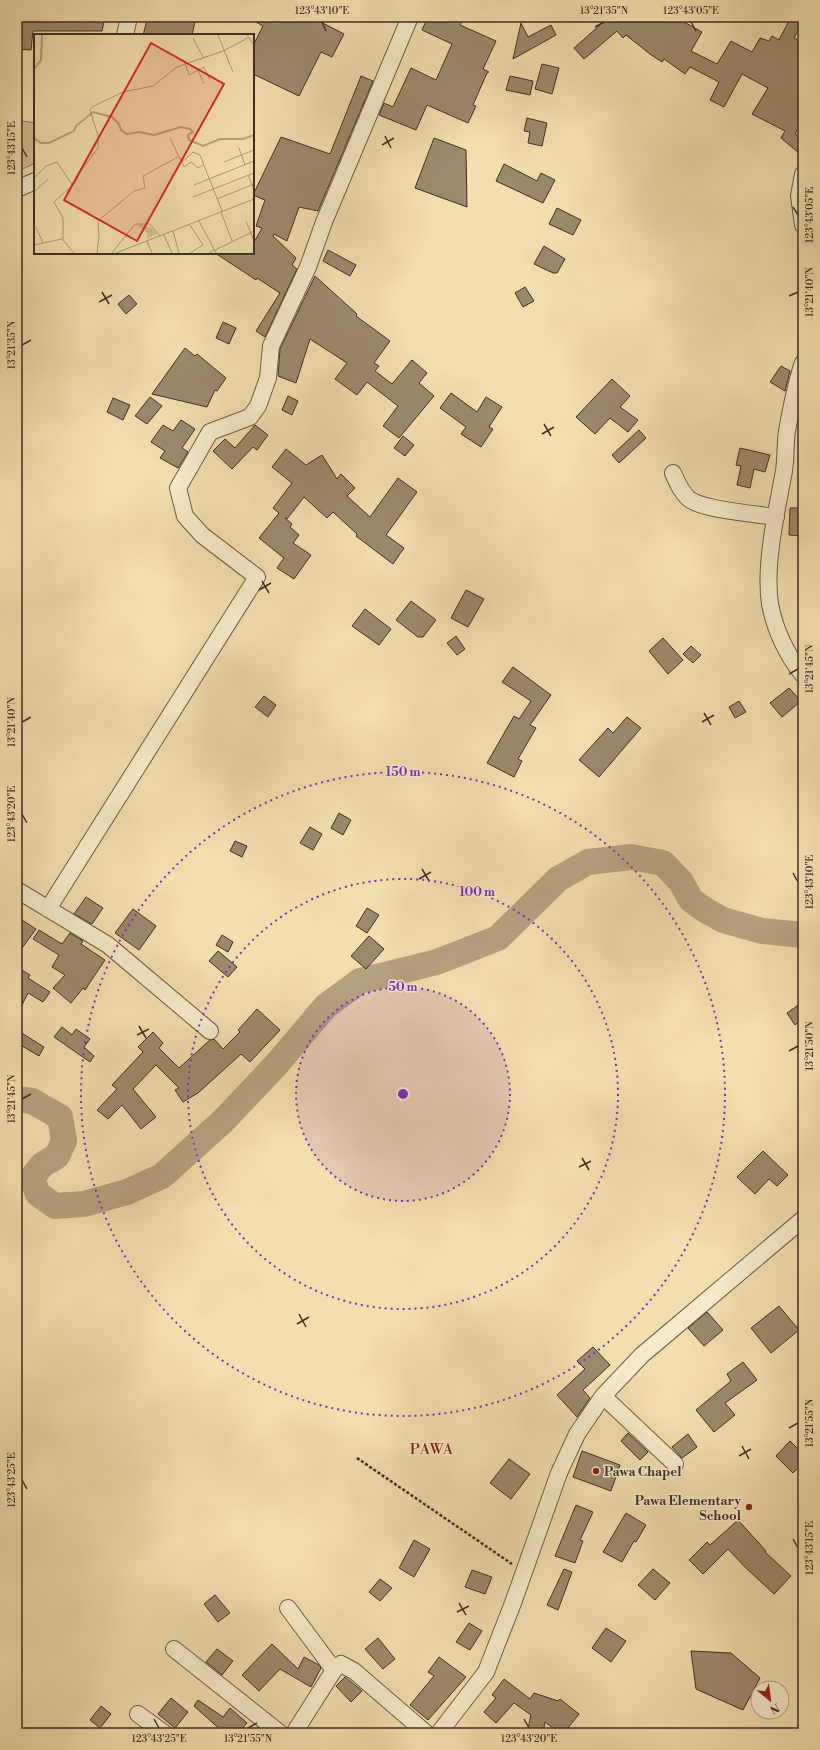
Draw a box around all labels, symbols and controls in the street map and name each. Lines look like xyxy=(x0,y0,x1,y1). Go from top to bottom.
text: 123°43'10"E xyxy=(295,5,349,17)
text: 13°21'35"N xyxy=(580,5,629,17)
text: 123°43'05"E xyxy=(663,5,719,17)
inset map xyxy=(34,34,254,254)
text: 123°43'15"E xyxy=(6,121,18,175)
text: 123°43'05"E xyxy=(804,187,816,243)
text: 13°21'40"N xyxy=(804,267,816,317)
text: 13°21'35"N xyxy=(6,320,18,369)
text: 13°21'45"N xyxy=(804,644,816,693)
text: 13°21'40"N xyxy=(6,697,18,747)
text: 150 m xyxy=(386,765,420,780)
text: 123°43'20"E xyxy=(6,786,18,842)
text: 123°43'10"E xyxy=(804,855,816,909)
text: 100 m xyxy=(459,885,495,900)
text: 50 m xyxy=(388,980,418,995)
text: 13°21'50"N xyxy=(804,1021,816,1071)
text: 13°21'45"N xyxy=(6,1074,18,1123)
centre of rings xyxy=(396,1087,410,1101)
text: 13°21'55"N xyxy=(804,1398,816,1447)
district label: PAWA xyxy=(410,1440,454,1459)
text: 123°43'25"E xyxy=(6,1452,18,1508)
place label: Pawa Chapel xyxy=(604,1464,682,1480)
marker: Pawa Chapel xyxy=(591,1466,601,1476)
place label: Pawa Elementary School xyxy=(635,1493,742,1524)
marker: Pawa Elementary School xyxy=(744,1502,754,1512)
text: 123°43'15"E xyxy=(804,1521,816,1575)
north arrow xyxy=(750,1680,790,1720)
text: N xyxy=(767,1700,782,1716)
text: 123°43'25"E xyxy=(131,1733,187,1745)
text: 13°21'55"N xyxy=(224,1733,273,1745)
text: 123°43'20"E xyxy=(501,1733,557,1745)

